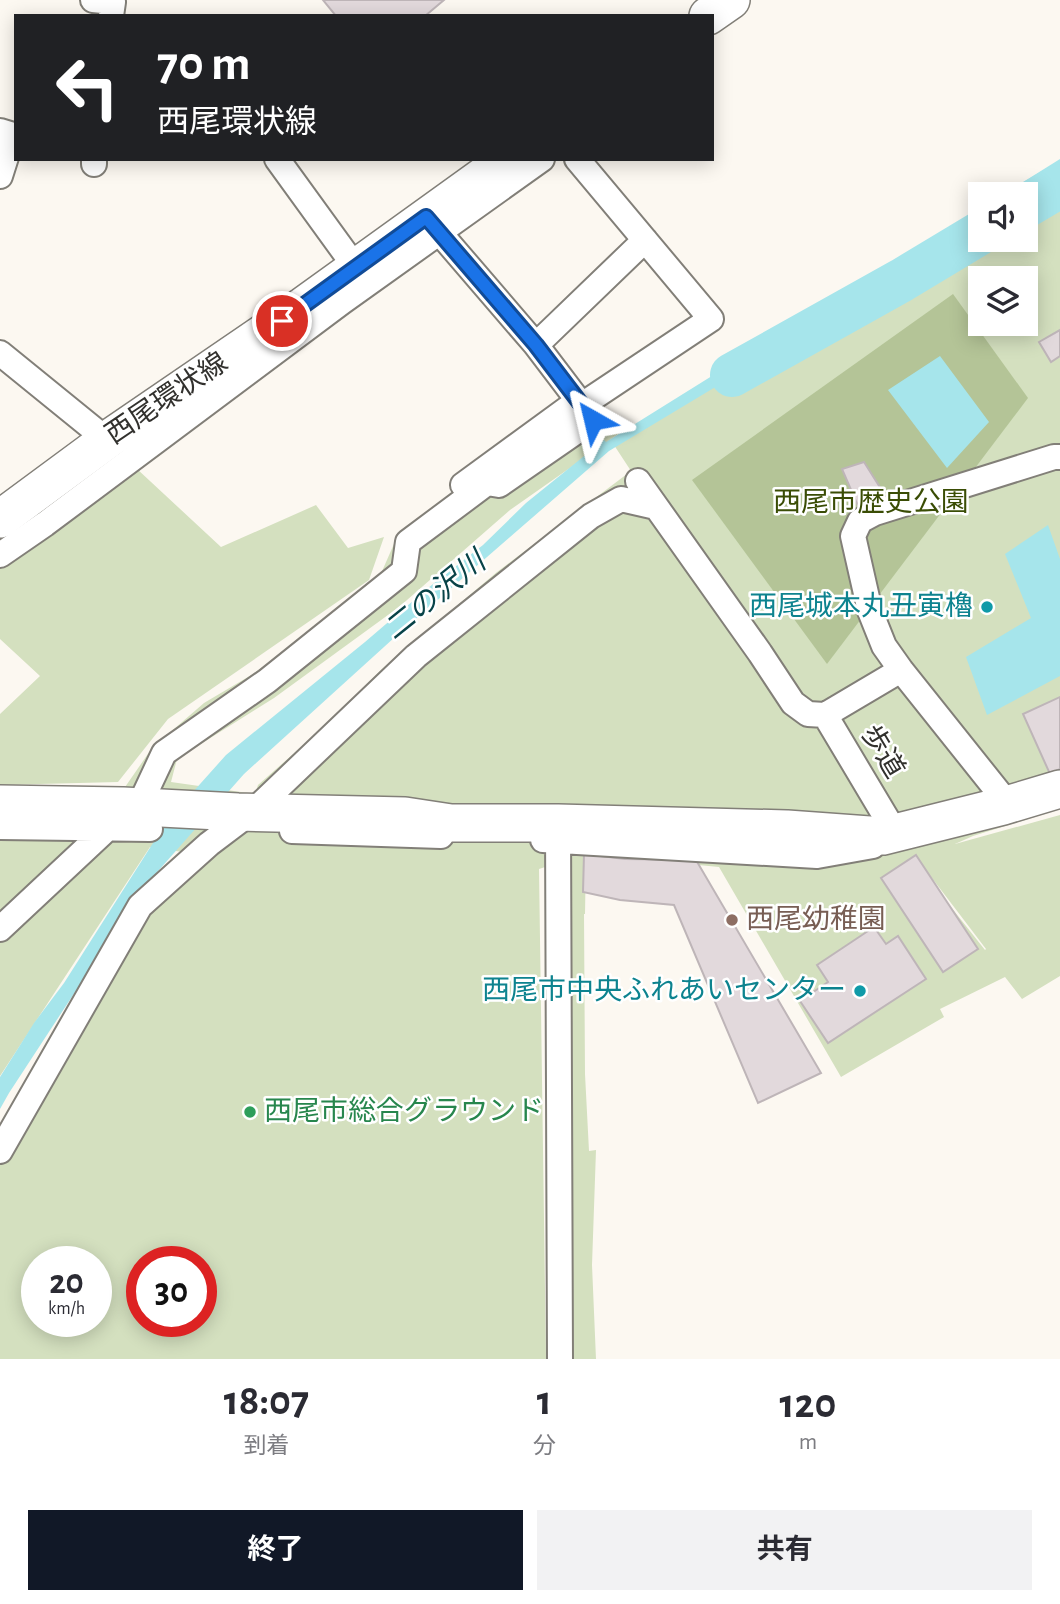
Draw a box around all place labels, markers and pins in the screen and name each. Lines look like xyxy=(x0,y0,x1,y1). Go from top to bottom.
pin xyxy=(252,291,312,351)
place label: 西尾城本丸丑寅櫓 xyxy=(749,591,973,621)
marker: 西尾城本丸丑寅櫓 xyxy=(979,599,995,615)
place label: 西尾幼稚園 xyxy=(746,904,886,934)
marker: 西尾幼稚園 xyxy=(724,912,740,928)
place label: 西尾市中央ふれあいセンター xyxy=(482,975,846,1005)
marker: 西尾市中央ふれあいセンター xyxy=(852,983,868,999)
place label: 西尾市総合グラウンド xyxy=(264,1096,544,1126)
marker: 西尾市総合グラウンド xyxy=(242,1104,258,1120)

